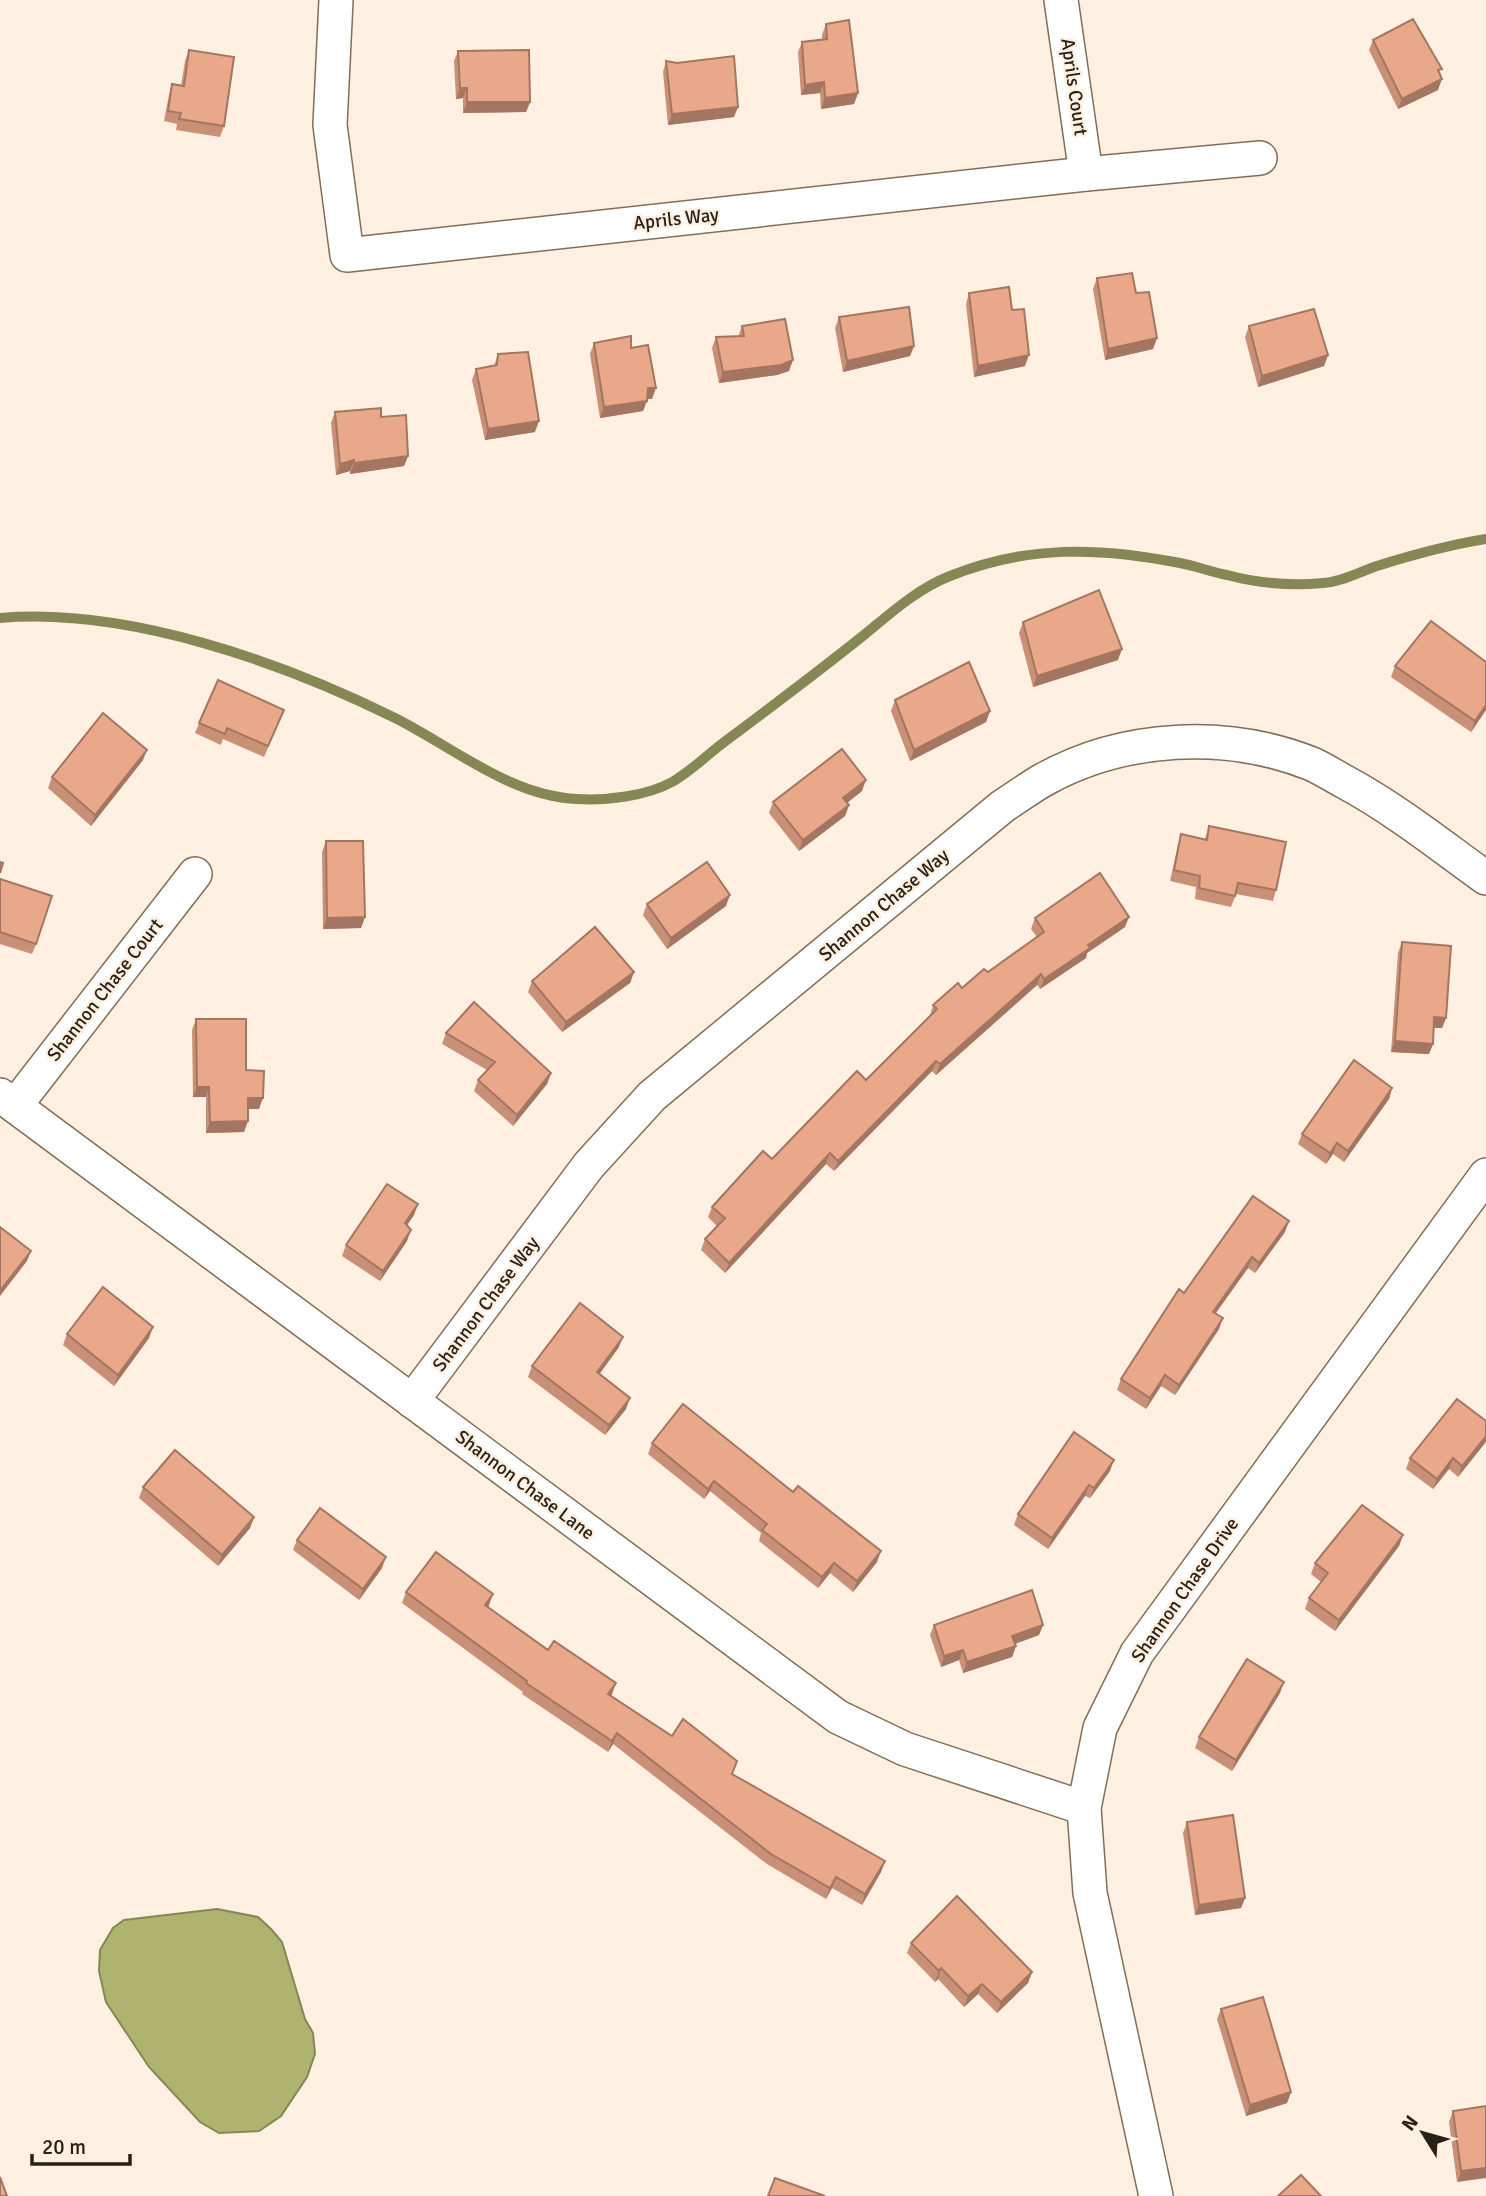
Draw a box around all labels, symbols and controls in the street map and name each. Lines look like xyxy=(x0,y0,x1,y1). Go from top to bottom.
street label: Aprils Court xyxy=(1055,37,1093,137)
street label: Aprils Way xyxy=(632,203,720,235)
street label: Shannon Chase Way xyxy=(814,843,954,967)
street label: Shannon Chase Court xyxy=(42,913,168,1066)
street label: Shannon Chase Way xyxy=(427,1232,545,1376)
street label: Shannon Chase Lane xyxy=(451,1425,599,1545)
street label: Shannon Chase Drive xyxy=(1126,1513,1244,1667)
north arrow xyxy=(1388,2098,1458,2168)
text: N xyxy=(1397,2111,1424,2136)
scale bar xyxy=(32,2122,130,2166)
text: 20 m xyxy=(42,2134,86,2160)

